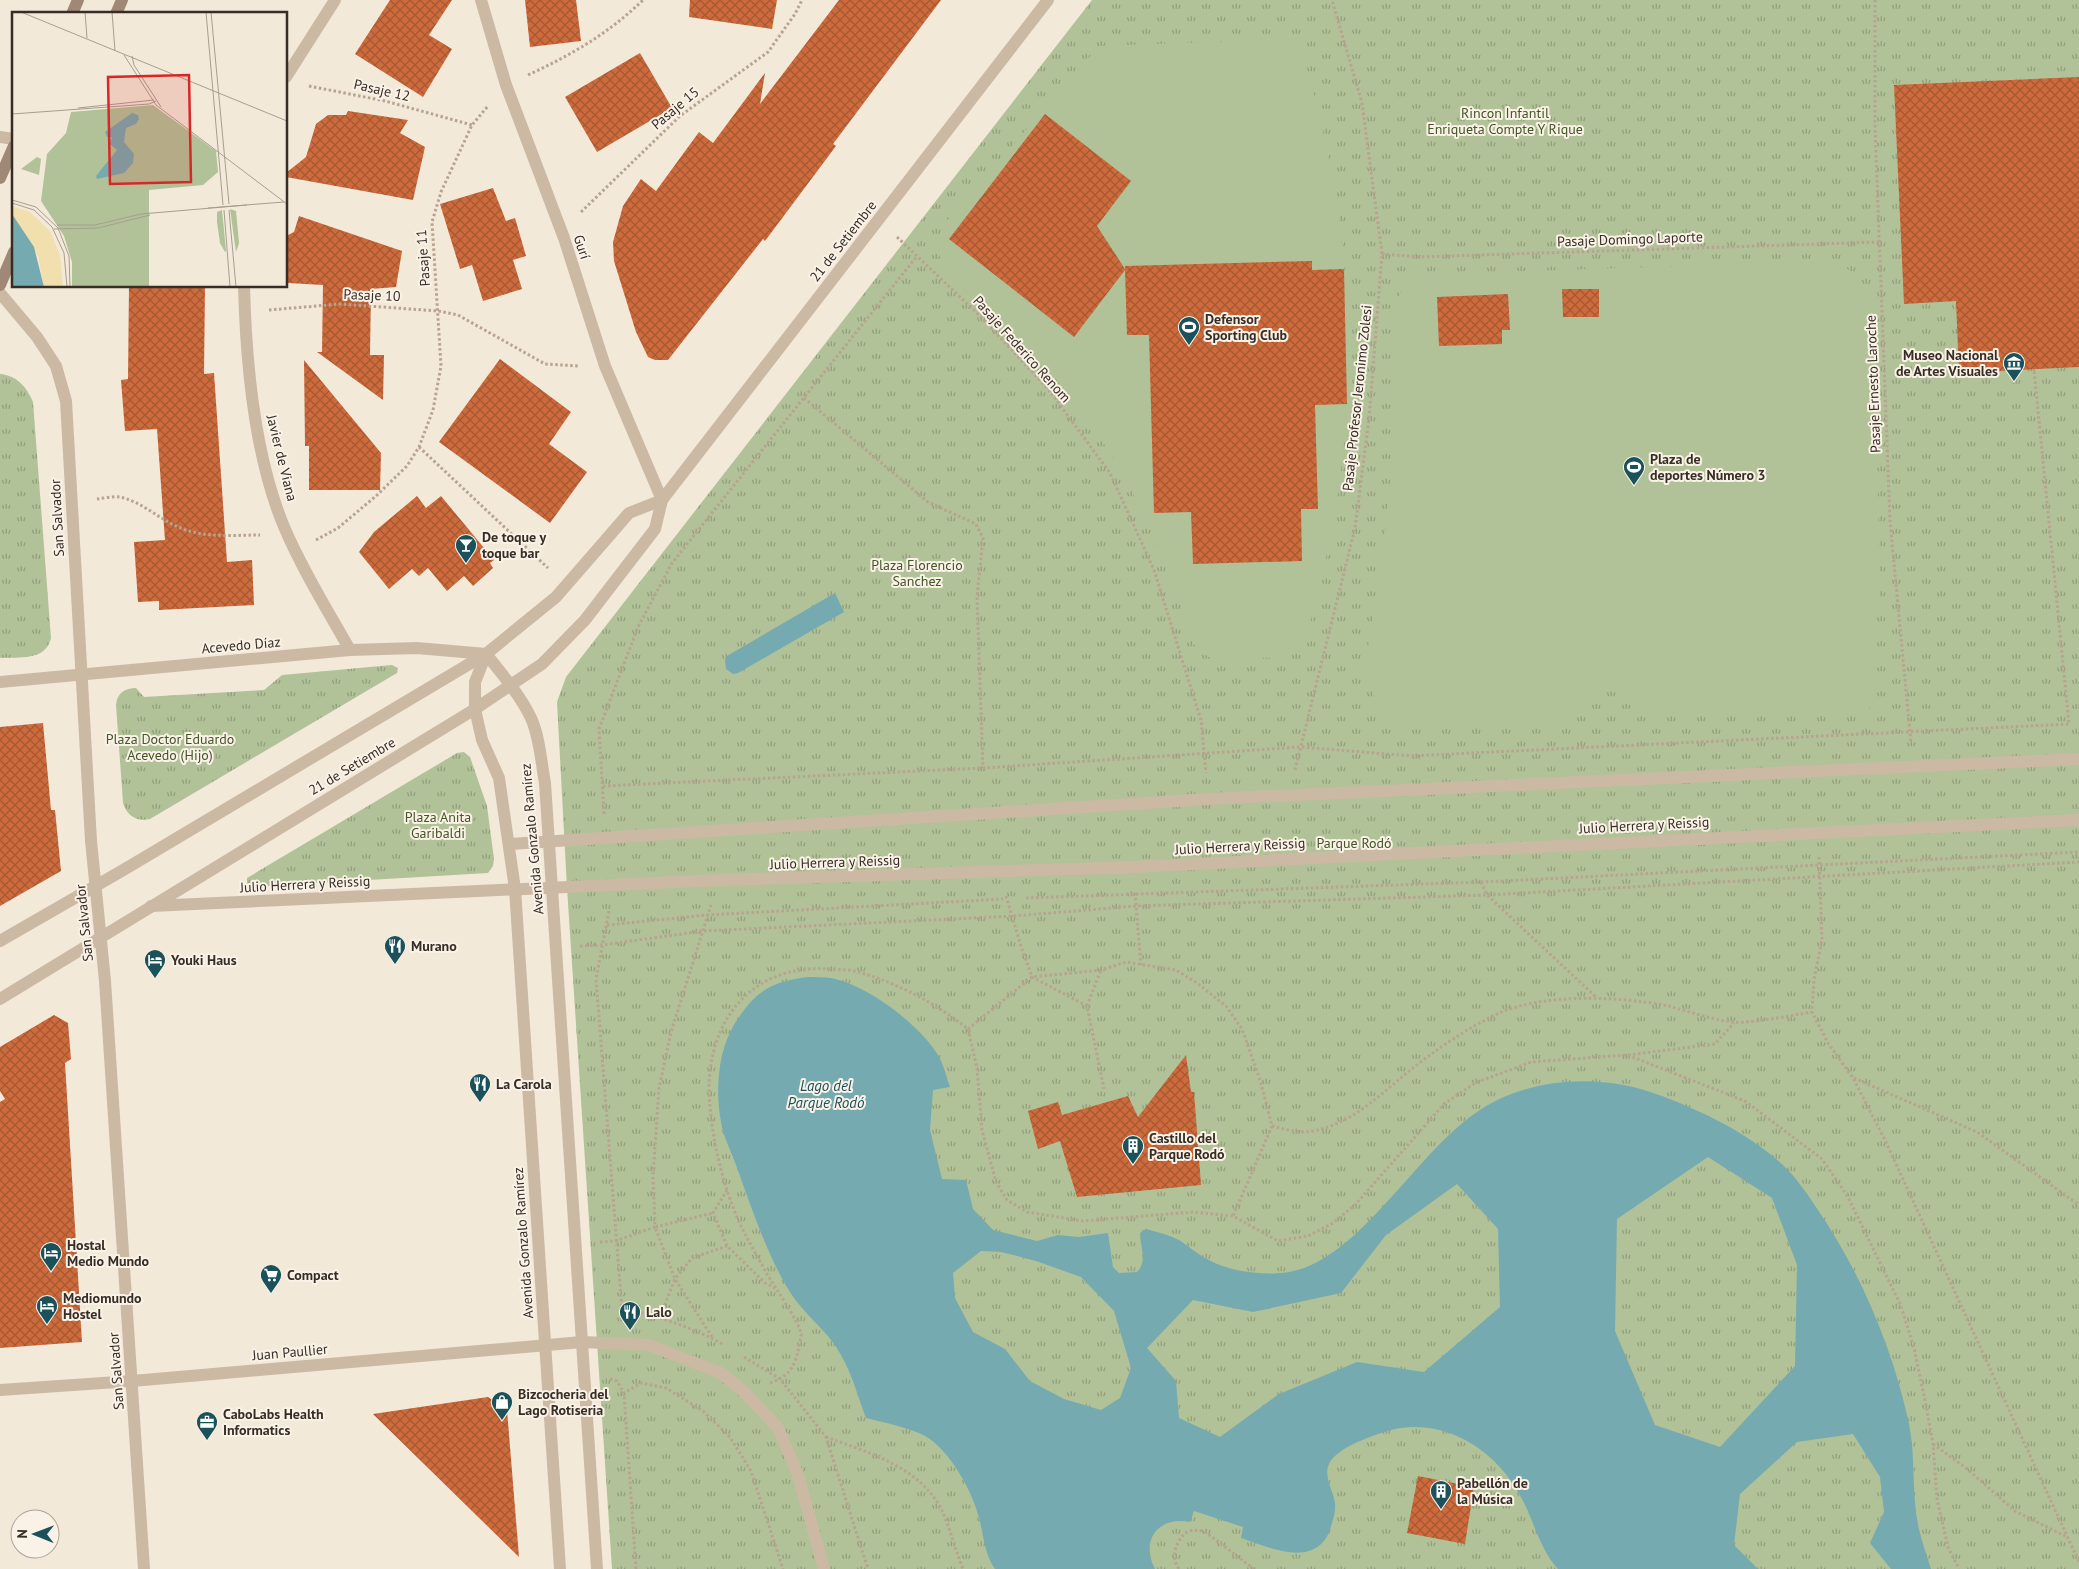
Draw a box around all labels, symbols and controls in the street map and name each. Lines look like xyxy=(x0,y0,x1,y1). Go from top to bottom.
inset map xyxy=(12,12,288,288)
street label: Pasaje 12 xyxy=(352,75,412,105)
street label: Pasaje 15 xyxy=(647,83,703,133)
park label: Rincon Infantil Enriqueta Compte Y Rique xyxy=(1427,104,1583,138)
street label: 21 de Setiembre xyxy=(806,197,880,285)
street label: Pasaje Domingo Laporte xyxy=(1557,227,1703,251)
street label: Pasaje 11 xyxy=(412,229,434,287)
street label: Gurí xyxy=(570,233,594,262)
street label: Pasaje 10 xyxy=(343,285,401,305)
street label: Pasaje Federico Renom xyxy=(969,292,1075,406)
street label: Pasaje Profesor Jeronimo Zolesi xyxy=(1338,304,1376,492)
place label: Defensor Sporting Club xyxy=(1205,310,1287,344)
sports icon: Defensor Sporting Club xyxy=(1177,315,1201,346)
street label: Pasaje Ernesto Laroche xyxy=(1862,315,1884,453)
place label: Museo Nacional de Artes Visuales xyxy=(1896,346,1999,380)
museum icon: Museo Nacional de Artes Visuales xyxy=(2002,351,2026,382)
street label: Javier de Viana xyxy=(262,412,301,503)
place label: Plaza de deportes Número 3 xyxy=(1650,450,1765,484)
sports icon: Plaza de deportes Número 3 xyxy=(1622,455,1646,486)
street label: San Salvador xyxy=(46,478,68,557)
place label: De toque y toque bar xyxy=(482,528,546,562)
bar icon: De toque y toque bar xyxy=(454,533,478,564)
park label: Plaza Florencio Sanchez xyxy=(871,556,963,590)
street label: Acevedo Díaz xyxy=(201,633,281,657)
park label: Plaza Doctor Eduardo Acevedo (Hijo) xyxy=(106,730,234,764)
street label: 21 de Setiembre xyxy=(305,733,399,799)
street label: Avenida Gonzalo Ramírez xyxy=(516,763,548,915)
park label: Plaza Anita Garibaldi xyxy=(405,808,471,842)
street label: Julio Herrera y Reissig xyxy=(1577,813,1710,837)
street label: Julio Herrera y Reissig xyxy=(1173,834,1306,858)
park label: Parque Rodó xyxy=(1316,834,1392,852)
street label: Julio Herrera y Reissig xyxy=(769,851,900,873)
street label: Julio Herrera y Reissig xyxy=(238,872,371,896)
street label: San Salvador xyxy=(71,883,97,963)
restaurant icon: Murano xyxy=(383,934,407,965)
place label: Murano xyxy=(411,937,457,955)
hotel icon: Youki Haus xyxy=(143,948,167,979)
place label: Youki Haus xyxy=(170,951,237,969)
restaurant icon: La Carola xyxy=(468,1072,492,1103)
place label: La Carola xyxy=(496,1075,552,1093)
water label: Lago del Parque Rodó xyxy=(788,1076,864,1112)
place label: Castillo del Parque Rodó xyxy=(1149,1129,1225,1163)
building icon: Castillo del Parque Rodó xyxy=(1121,1134,1145,1165)
street label: Avenida Gonzalo Ramírez xyxy=(509,1167,537,1319)
place label: Hostal Medio Mundo xyxy=(67,1236,150,1270)
hotel icon: Hostal Medio Mundo xyxy=(39,1241,63,1272)
supermarket icon: Compact xyxy=(259,1263,283,1294)
place label: Compact xyxy=(287,1266,339,1284)
place label: Mediomundo Hostel xyxy=(63,1289,142,1323)
hotel icon: Mediomundo Hostel xyxy=(35,1294,59,1325)
restaurant icon: Lalo xyxy=(618,1300,642,1331)
place label: Lalo xyxy=(646,1303,672,1321)
street label: San Salvador xyxy=(104,1331,128,1410)
street label: Juan Paullier xyxy=(251,1340,329,1364)
place label: Bizcocheria del Lago Rotiseria xyxy=(518,1385,609,1419)
shop icon: Bizcocheria del Lago Rotiseria xyxy=(490,1390,514,1421)
place label: CaboLabs Health Informatics xyxy=(223,1405,324,1439)
office icon: CaboLabs Health Informatics xyxy=(195,1410,219,1441)
place label: Pabellón de la Música xyxy=(1457,1474,1528,1508)
building icon: Pabellón de la Música xyxy=(1429,1479,1453,1510)
north arrow xyxy=(10,1509,60,1559)
text: N xyxy=(13,1529,31,1539)

